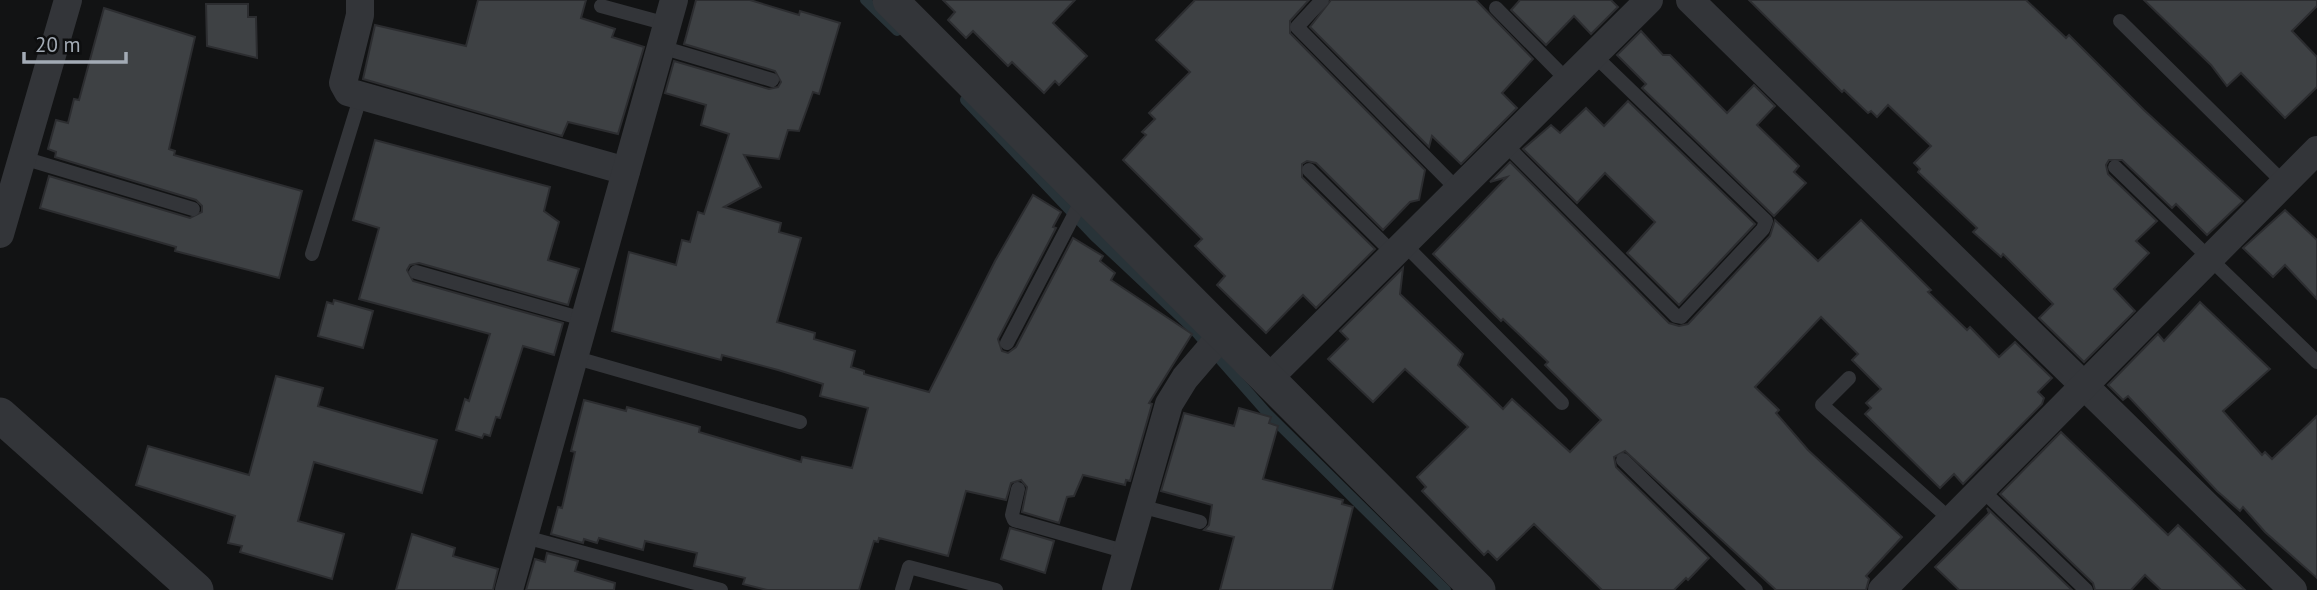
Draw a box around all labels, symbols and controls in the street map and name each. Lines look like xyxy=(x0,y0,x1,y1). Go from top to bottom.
scale bar xyxy=(24,21,126,65)
text: 20 m xyxy=(35,31,81,58)

